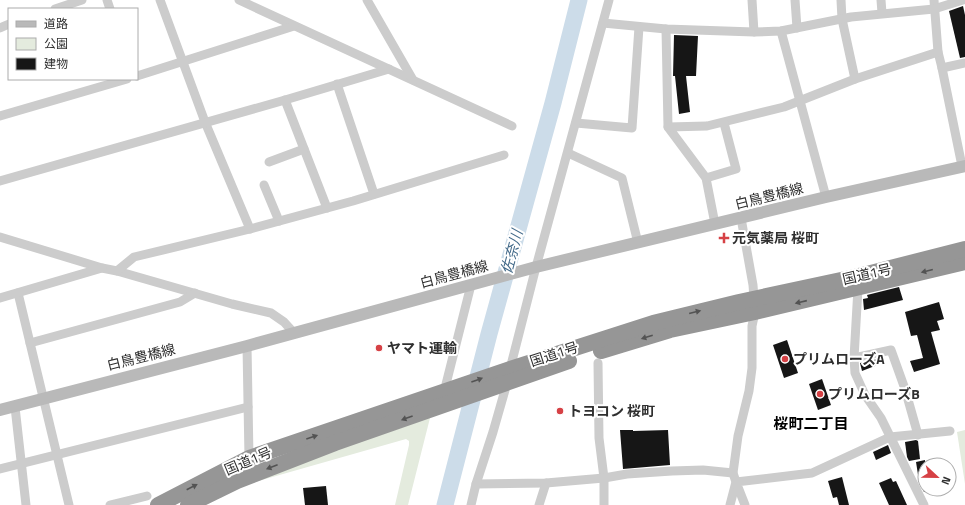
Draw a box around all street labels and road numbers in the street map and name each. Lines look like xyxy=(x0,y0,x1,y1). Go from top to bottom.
street label: 白鳥豊橋線 xyxy=(732,177,805,214)
street label: 白鳥豊橋線 xyxy=(417,254,490,293)
street label: 国道1号 xyxy=(840,258,894,289)
street label: 国道1号 xyxy=(527,336,581,371)
street label: 白鳥豊橋線 xyxy=(104,338,177,375)
street label: 国道1号 xyxy=(221,441,275,480)

